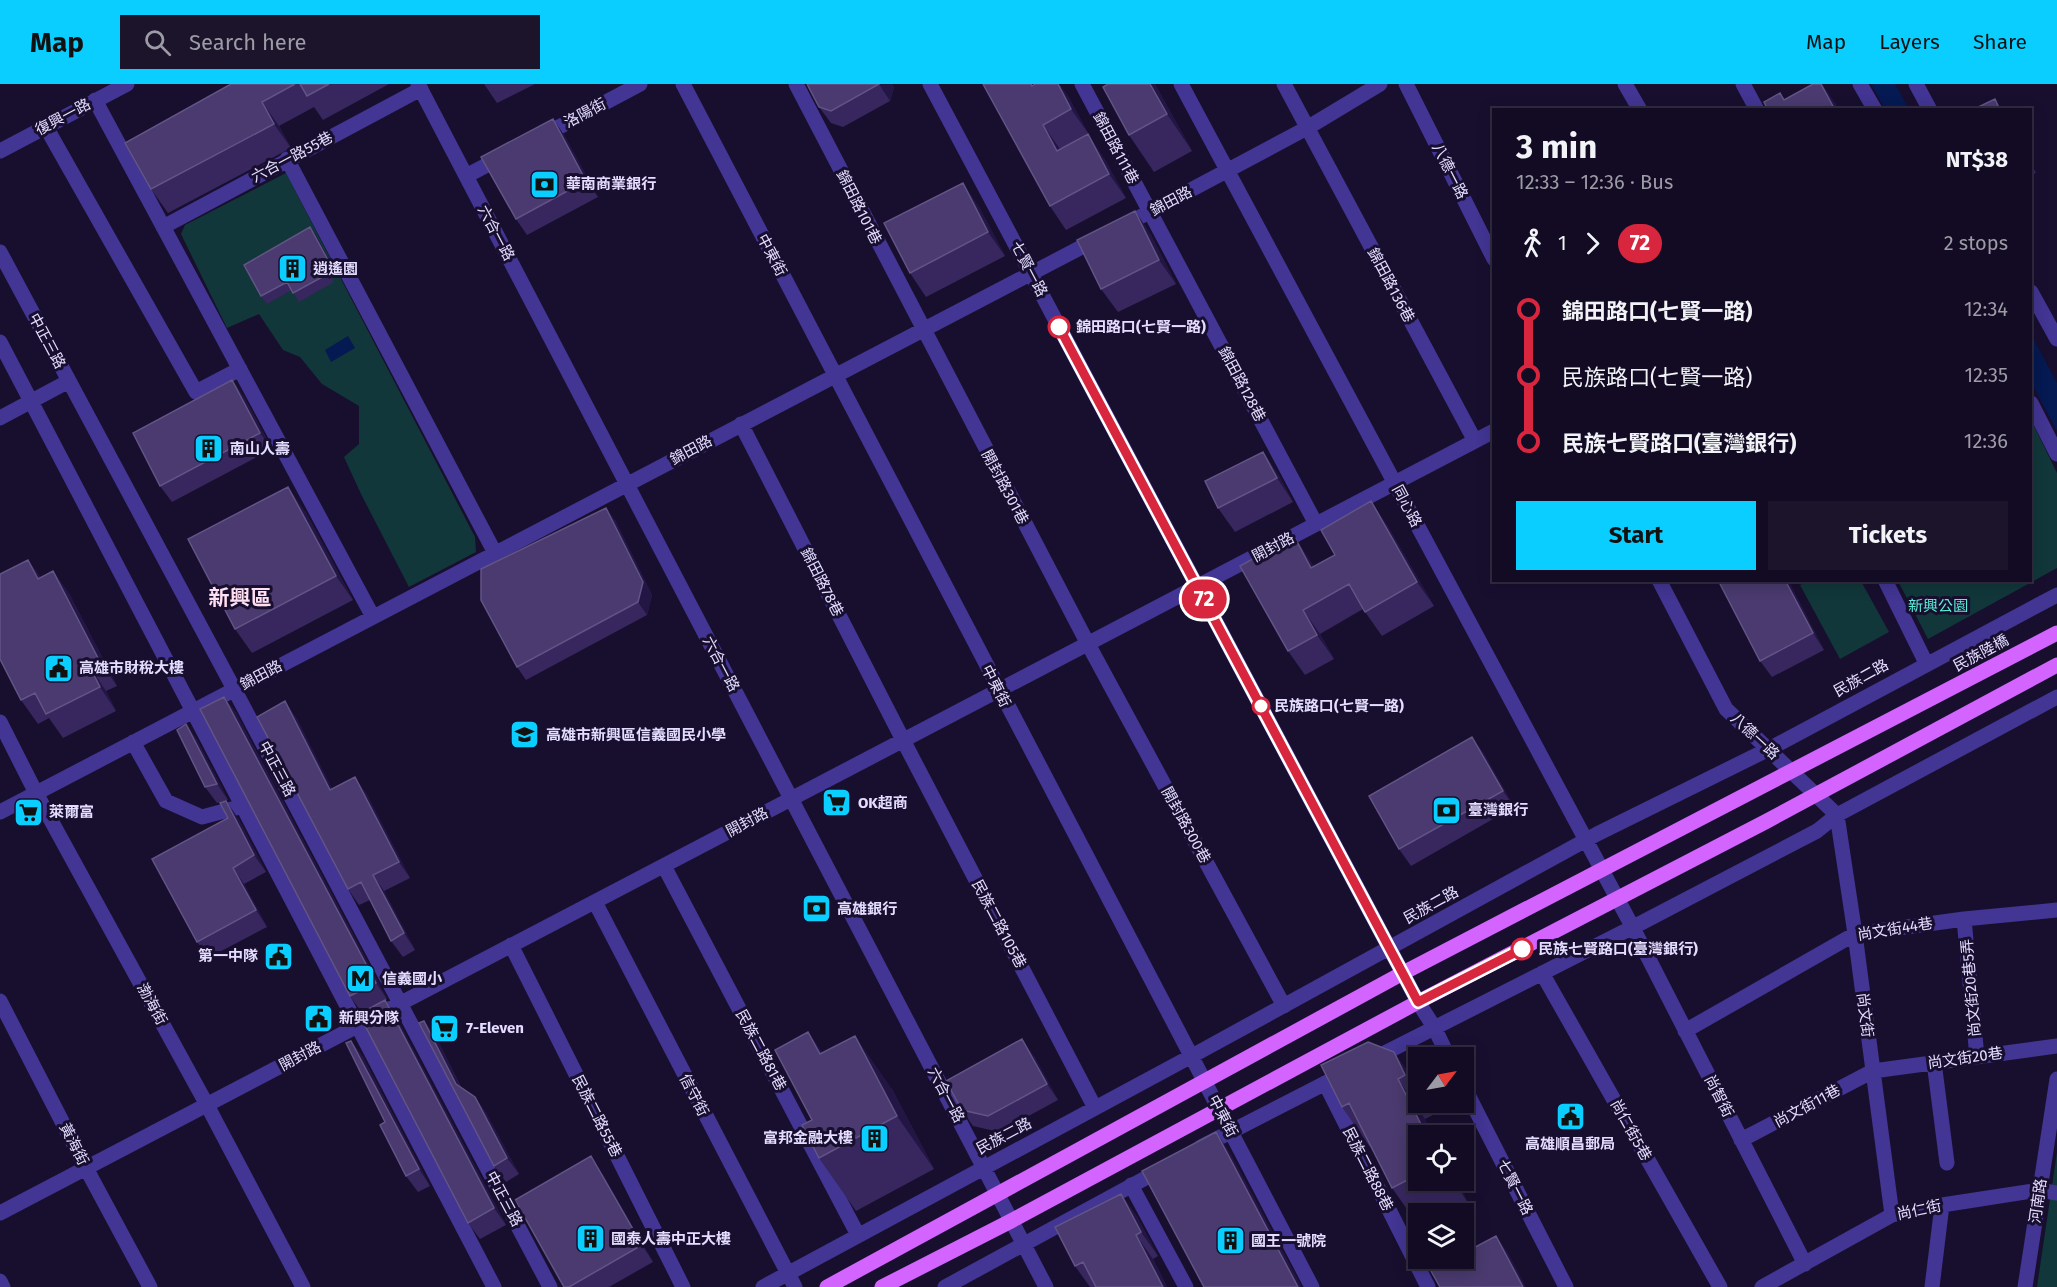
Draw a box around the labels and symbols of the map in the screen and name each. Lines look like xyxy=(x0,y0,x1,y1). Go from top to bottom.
street label: 洛陽街 xyxy=(561,94,609,132)
street label: 復興一路 xyxy=(32,95,94,139)
street label: 錦田路111巷 xyxy=(1089,109,1143,187)
street label: 六合一路55巷 xyxy=(248,128,336,186)
street label: 八德一路 xyxy=(1428,140,1472,202)
street label: 錦田路101巷 xyxy=(833,167,885,247)
bank icon: 華南商業銀行 xyxy=(529,168,561,200)
place label: 華南商業銀行 xyxy=(566,175,656,193)
street label: 錦田路 xyxy=(1147,182,1195,220)
street label: 六合一路 xyxy=(474,202,518,264)
street label: 中東街 xyxy=(753,231,791,279)
street label: 七賢一路 xyxy=(1007,238,1051,300)
street label: 錦田路136巷 xyxy=(1364,245,1418,325)
building icon: 逍遙園 xyxy=(276,253,308,285)
place label: 逍遙園 xyxy=(313,260,358,278)
street label: 中正三路 xyxy=(25,310,69,372)
marker: 錦田路口(七賢一路) xyxy=(1048,316,1070,338)
place label: 錦田路口(七賢一路) xyxy=(1076,318,1206,336)
street label: 錦田路128巷 xyxy=(1215,343,1269,425)
street label: 錦田路 xyxy=(667,431,715,469)
building icon: 南山人壽 xyxy=(193,433,225,465)
place label: 南山人壽 xyxy=(230,440,290,458)
street label: 開封路301巷 xyxy=(978,447,1032,527)
street label: 同心路 xyxy=(1388,482,1426,530)
street label: 開封路 xyxy=(1249,528,1297,566)
street label: 錦田路78巷 xyxy=(797,545,847,619)
line badge: 72 xyxy=(1177,580,1231,618)
district label: 新興區 xyxy=(209,585,272,611)
park label: 新興公園 xyxy=(1908,597,1968,615)
street label: 民族陸橋 xyxy=(1950,631,2012,675)
street label: 六合一路 xyxy=(699,633,743,695)
public building icon: 高雄市財稅大樓 xyxy=(42,652,74,684)
street label: 錦田路 xyxy=(237,656,285,694)
street label: 民族二路 xyxy=(1830,656,1892,700)
place label: 高雄市財稅大樓 xyxy=(79,659,184,677)
street label: 中東街 xyxy=(978,662,1014,710)
marker: 民族路口(七賢一路) xyxy=(1252,697,1270,715)
place label: 民族路口(七賢一路) xyxy=(1274,697,1404,715)
street label: 八德一路 xyxy=(1727,709,1783,763)
school or university icon: 高雄市新興區信義國民小學 xyxy=(509,719,541,751)
place label: 高雄市新興區信義國民小學 xyxy=(546,726,726,744)
street label: 中正三路 xyxy=(255,738,299,800)
street label: 開封路300巷 xyxy=(1158,784,1214,866)
supermarket icon: OK超商 xyxy=(821,787,853,819)
place label: OK超商 xyxy=(858,794,908,812)
bank icon: 臺灣銀行 xyxy=(1431,794,1463,826)
supermarket icon: 萊爾富 xyxy=(12,796,44,828)
place label: 臺灣銀行 xyxy=(1468,801,1528,819)
place label: 萊爾富 xyxy=(49,803,94,821)
street label: 開封路 xyxy=(723,803,771,841)
street label: 民族二路105巷 xyxy=(968,877,1030,971)
street label: 民族二路 xyxy=(1400,883,1462,927)
bank icon: 高雄銀行 xyxy=(800,893,832,925)
place label: 高雄銀行 xyxy=(837,900,897,918)
street label: 尚文街44巷 xyxy=(1856,914,1934,944)
marker: 民族七賢路口(臺灣銀行) xyxy=(1511,938,1533,960)
street label: 尚文街20巷5弄 xyxy=(1958,938,1984,1038)
public building icon: 第一中隊 xyxy=(263,940,295,972)
place label: 民族七賢路口(臺灣銀行) xyxy=(1538,940,1698,958)
place label: 第一中隊 xyxy=(198,947,258,965)
metro station icon: 信義國小 xyxy=(345,963,377,995)
place label: 信義國小 xyxy=(382,970,443,988)
street label: 渤海街 xyxy=(133,980,171,1028)
street label: 尚文街 xyxy=(1853,992,1877,1038)
public building icon: 新興分隊 xyxy=(302,1002,334,1034)
street label: 民族二路81巷 xyxy=(732,1006,790,1094)
place label: 新興分隊 xyxy=(339,1009,399,1027)
supermarket icon: 7-Eleven xyxy=(429,1012,461,1044)
place label: 7-Eleven xyxy=(466,1019,524,1037)
street label: 開封路 xyxy=(276,1037,324,1075)
street label: 尚文街20巷 xyxy=(1926,1044,2004,1072)
north arrow xyxy=(1408,1047,1474,1113)
street label: 六合一路 xyxy=(924,1064,968,1126)
street label: 信守街 xyxy=(676,1071,712,1119)
street label: 民族二路55巷 xyxy=(569,1072,625,1160)
street label: 尚智街 xyxy=(1701,1072,1737,1120)
street label: 尚文街11巷 xyxy=(1771,1081,1843,1131)
street label: 中東街 xyxy=(1204,1092,1242,1140)
street label: 尚仁街5巷 xyxy=(1607,1096,1655,1164)
public building icon: 高雄順昌郵局 xyxy=(1554,1101,1586,1133)
street label: 民族二路 xyxy=(973,1114,1035,1158)
street label: 黃海街 xyxy=(56,1120,92,1168)
building icon: 富邦金融大樓 xyxy=(858,1122,890,1154)
street label: 民族二路88巷 xyxy=(1339,1124,1397,1214)
place label: 富邦金融大樓 xyxy=(763,1129,853,1147)
place label: 高雄順昌郵局 xyxy=(1525,1135,1615,1153)
street label: 七賢一路 xyxy=(1493,1156,1537,1218)
street label: 中正三路 xyxy=(482,1168,526,1230)
street label: 河南路 xyxy=(2026,1177,2050,1225)
street label: 尚仁街 xyxy=(1895,1197,1943,1223)
building icon: 國泰人壽中正大樓 xyxy=(574,1223,606,1255)
building icon: 國王一號院 xyxy=(1214,1225,1246,1257)
place label: 國泰人壽中正大樓 xyxy=(611,1230,731,1248)
place label: 國王一號院 xyxy=(1251,1232,1326,1250)

